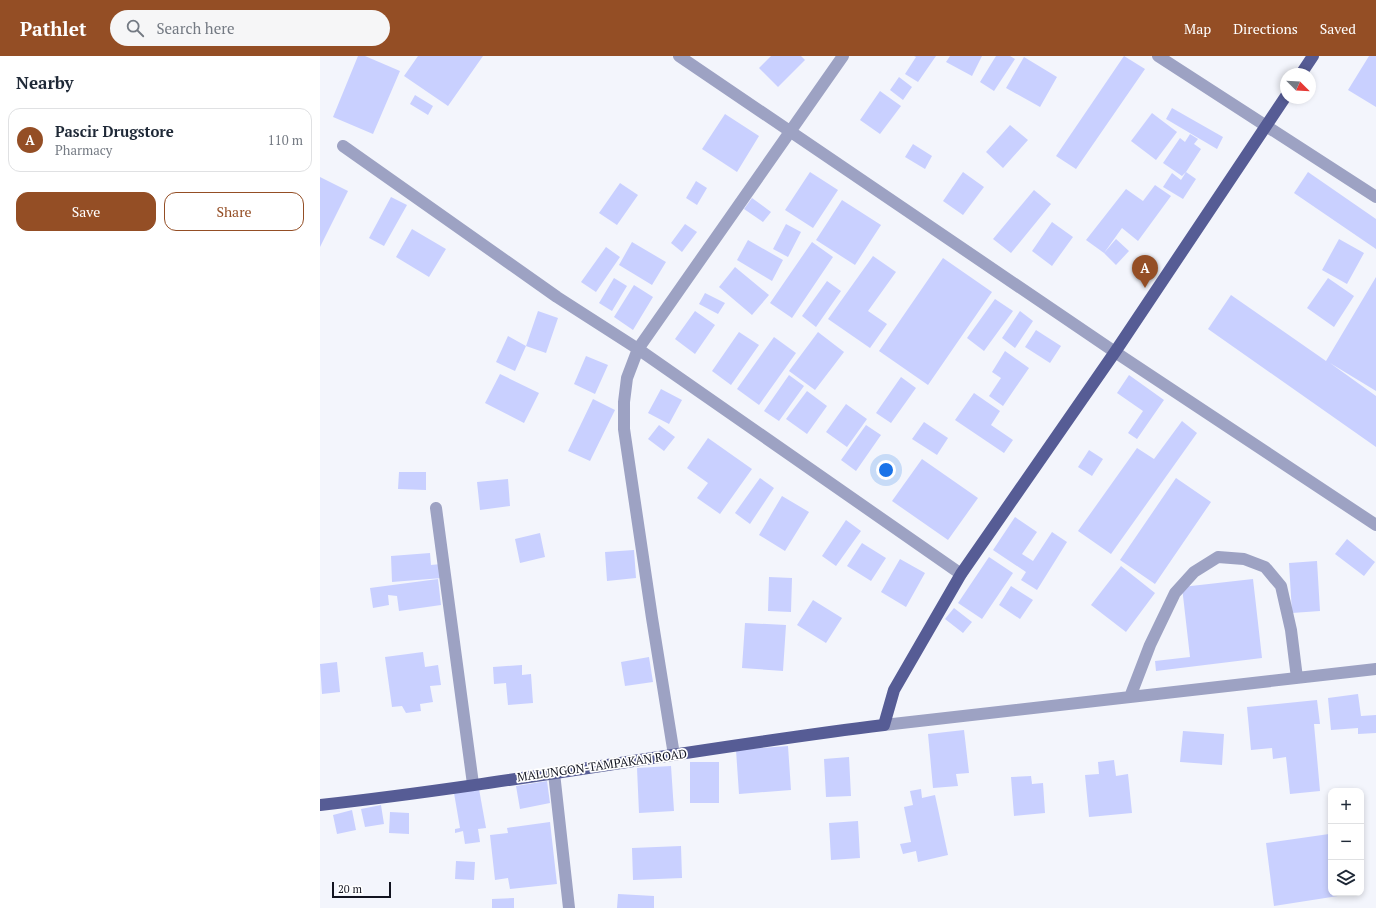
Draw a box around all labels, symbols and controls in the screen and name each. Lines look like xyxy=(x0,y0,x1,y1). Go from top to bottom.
search box xyxy=(110,10,390,46)
text: Pathlet xyxy=(20,16,86,41)
icon: search xyxy=(124,17,146,39)
text: Search here xyxy=(156,18,234,38)
text: Map xyxy=(1184,19,1211,38)
text: Directions xyxy=(1233,19,1298,38)
text: Saved xyxy=(1320,19,1356,38)
north arrow xyxy=(1280,68,1316,104)
text: Nearby xyxy=(16,71,74,94)
text: Pascir Drugstore xyxy=(55,121,174,141)
text: A xyxy=(25,131,35,149)
text: 110 m xyxy=(268,131,303,149)
text: Pharmacy xyxy=(55,141,112,159)
button: Save xyxy=(16,192,156,231)
button: Share xyxy=(164,192,304,231)
pin: A xyxy=(1132,255,1158,288)
your location xyxy=(876,460,896,480)
street label: MALUNGON-TAMPAKAN ROAD xyxy=(516,746,688,784)
map controls xyxy=(1328,788,1364,896)
button: + xyxy=(1328,788,1364,824)
button: − xyxy=(1328,824,1364,860)
button: layers xyxy=(1328,860,1364,896)
scale bar xyxy=(332,880,391,899)
text: 20 m xyxy=(338,882,362,896)

